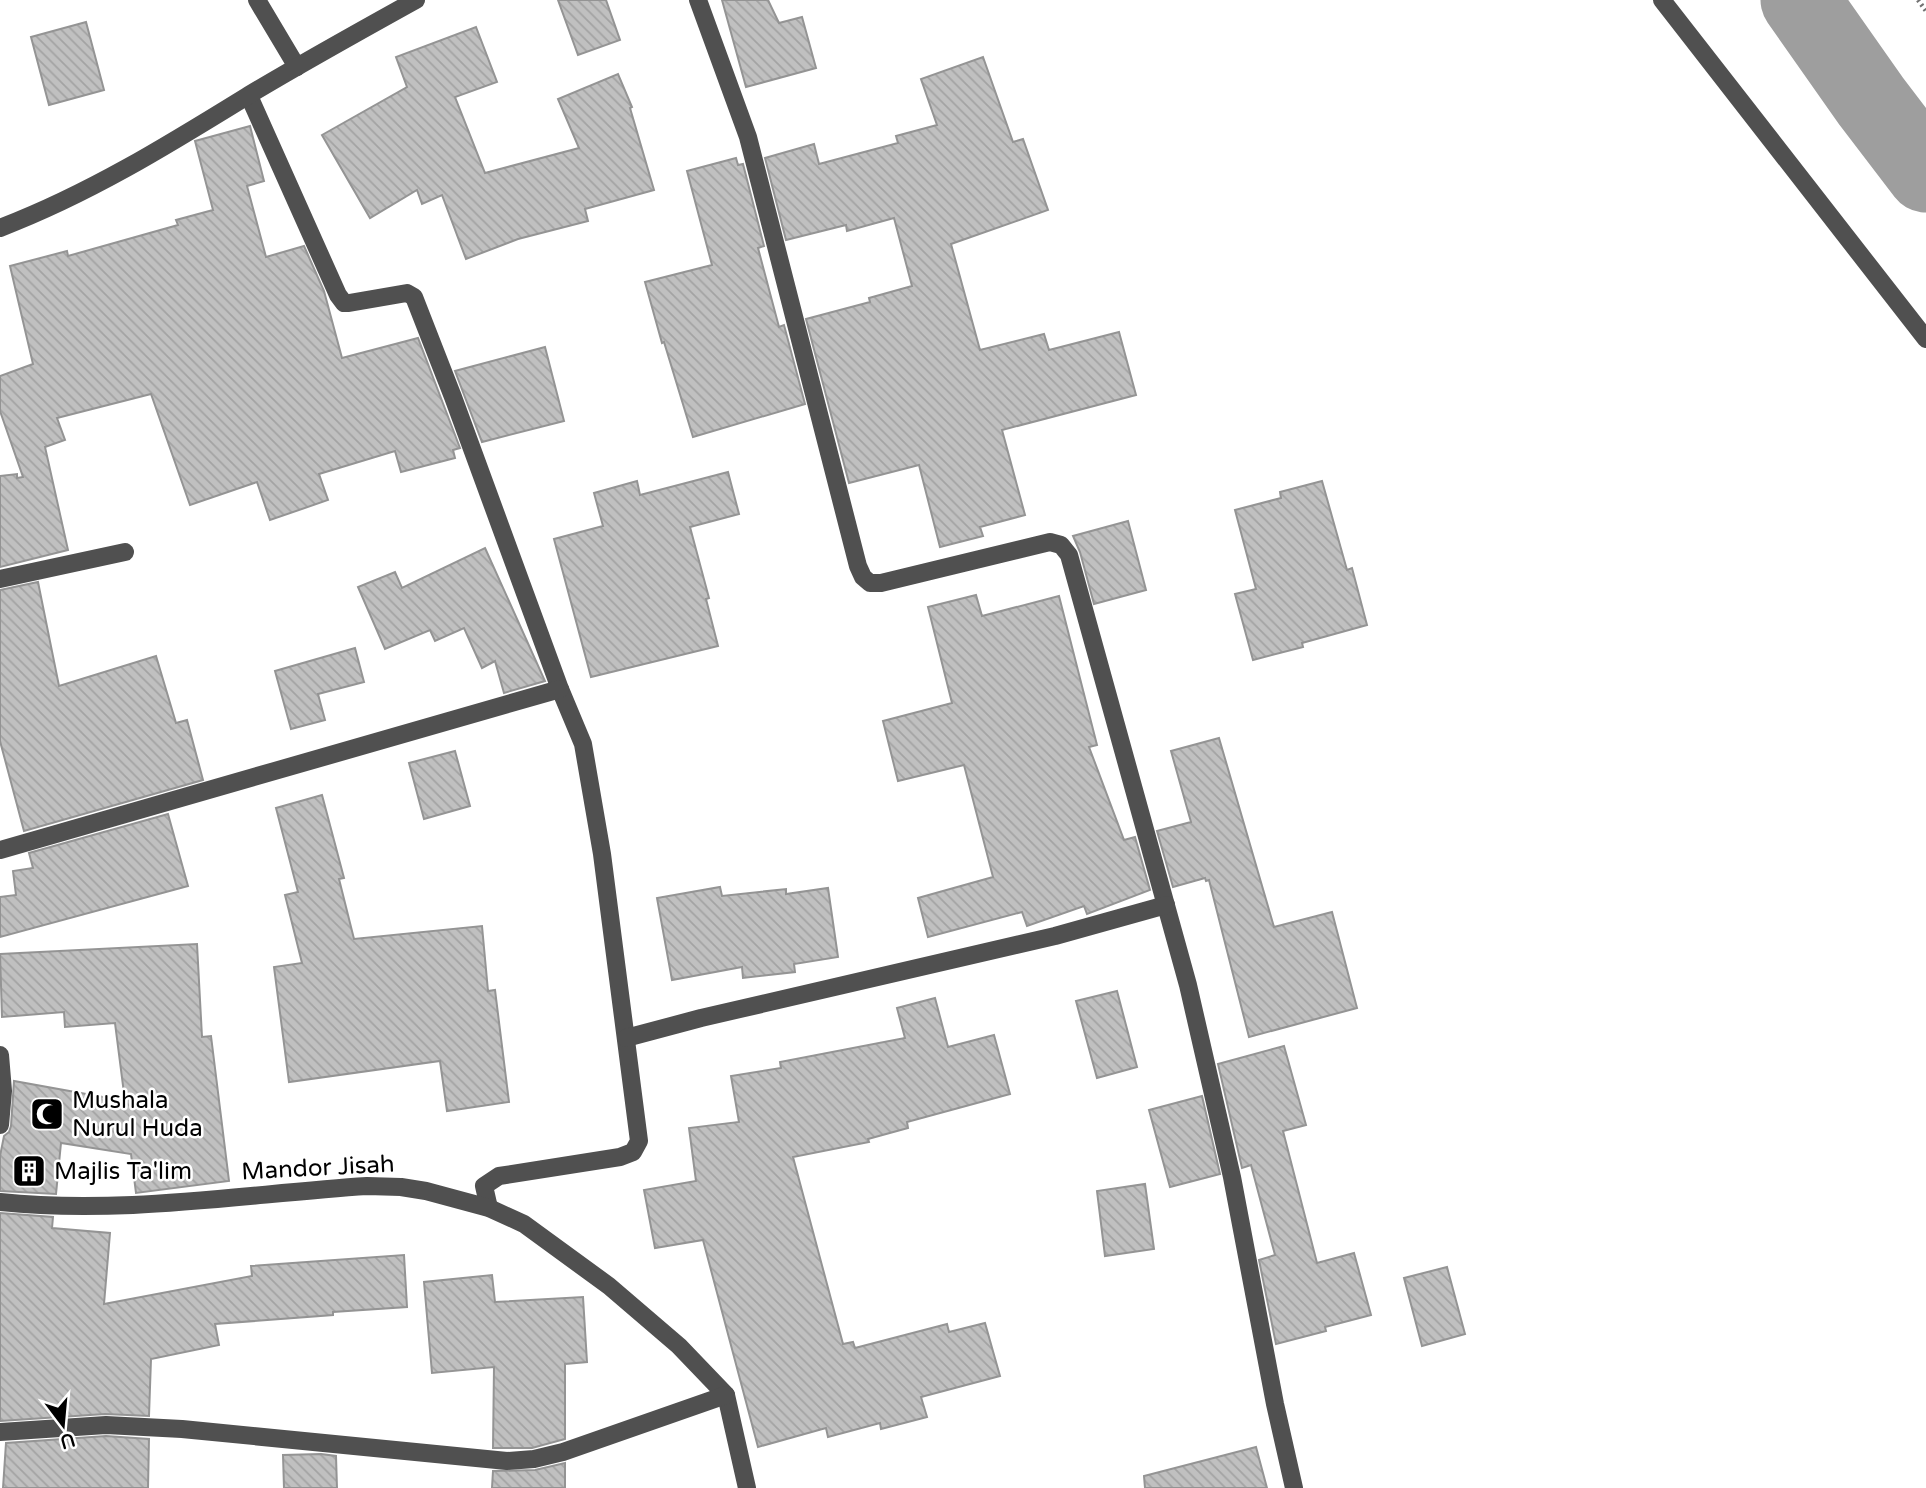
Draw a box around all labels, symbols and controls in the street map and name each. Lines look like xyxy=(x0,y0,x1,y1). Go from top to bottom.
place label: Mushala Nurul Huda xyxy=(72,1086,203,1143)
mosque icon: Mushala Nurul Huda xyxy=(28,1095,66,1133)
street label: Mandor Jisah xyxy=(241,1150,395,1186)
building icon: Majlis Ta'lim xyxy=(10,1152,48,1190)
place label: Majlis Ta'lim xyxy=(54,1157,192,1186)
north arrow xyxy=(28,1390,98,1460)
text: U xyxy=(57,1428,77,1453)

